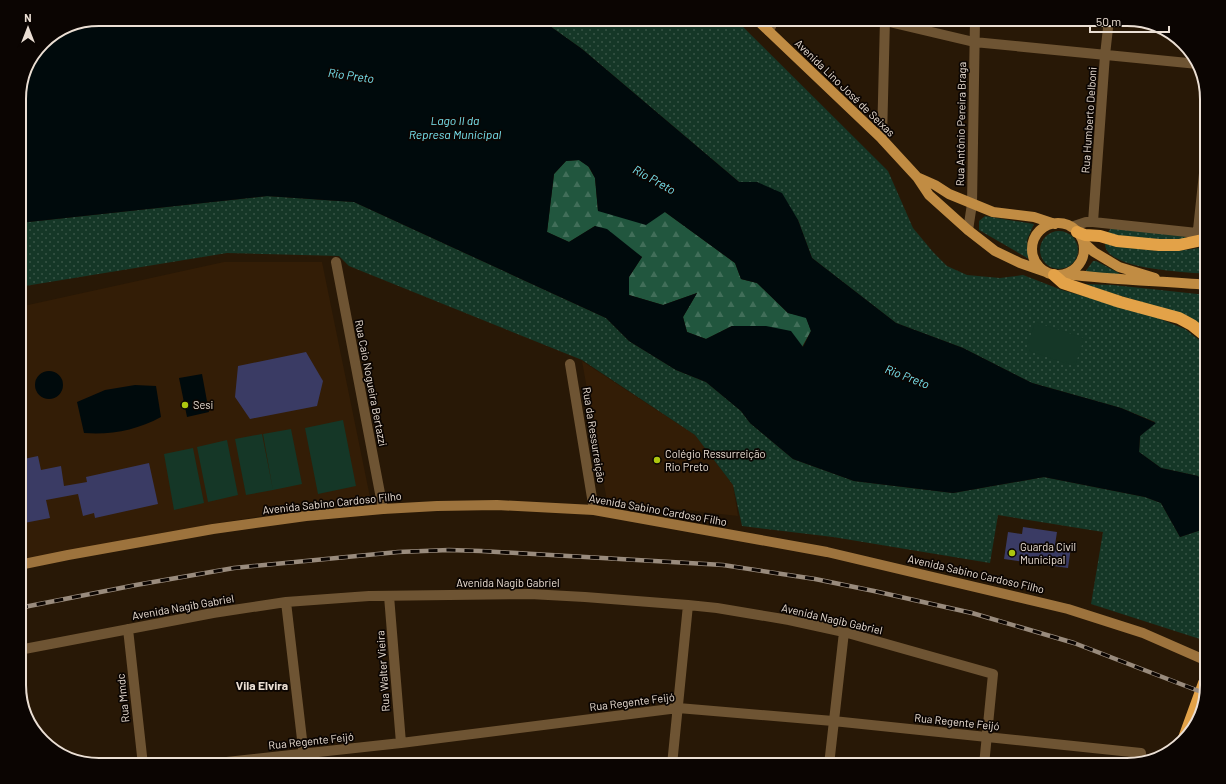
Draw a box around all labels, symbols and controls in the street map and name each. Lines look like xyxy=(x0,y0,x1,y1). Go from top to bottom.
north arrow xyxy=(8,8,48,48)
scale bar xyxy=(1090,8,1169,34)
text: N xyxy=(24,11,32,24)
text: 50 m xyxy=(1096,14,1121,28)
street label: Avenida Lino José de Seixas xyxy=(793,36,898,139)
street label: Rua Antônio Pereira Braga xyxy=(953,62,968,186)
water label: Rio Preto xyxy=(327,65,375,85)
street label: Rua Humberto Delboni xyxy=(1078,66,1099,174)
water label: Lago II da Represa Municipal xyxy=(409,113,502,141)
water label: Rio Preto xyxy=(631,162,678,196)
street label: Rua Caio Nogueira Bertazzi xyxy=(353,319,390,447)
water label: Rio Preto xyxy=(883,361,932,391)
street label: Rua da Ressurreição xyxy=(580,386,608,484)
place label: Sesi xyxy=(193,398,213,411)
marker: Sesi xyxy=(180,400,190,410)
place label: Colégio Ressurreição Rio Preto xyxy=(665,447,766,473)
marker: Colégio Ressurreição Rio Preto xyxy=(652,455,662,465)
street label: Avenida Sabino Cardoso Filho xyxy=(262,489,402,516)
street label: Avenida Sabino Cardoso Filho xyxy=(588,491,728,528)
place label: Guarda Civil Municipal xyxy=(1020,540,1076,566)
marker: Guarda Civil Municipal xyxy=(1007,548,1017,558)
street label: Avenida Sabino Cardoso Filho xyxy=(907,551,1046,596)
street label: Avenida Nagib Gabriel xyxy=(456,576,560,589)
street label: Avenida Nagib Gabriel xyxy=(131,591,235,622)
street label: Avenida Nagib Gabriel xyxy=(780,601,884,636)
street label: Rua Walter Vieira xyxy=(373,630,392,712)
street label: Rua Mmdc xyxy=(113,673,132,723)
district label: Vila Elvira xyxy=(236,678,288,692)
street label: Rua Regente Feijó xyxy=(589,690,675,713)
street label: Rua Regente Feijó xyxy=(914,711,1000,732)
street label: Rua Regente Feijó xyxy=(268,730,354,751)

